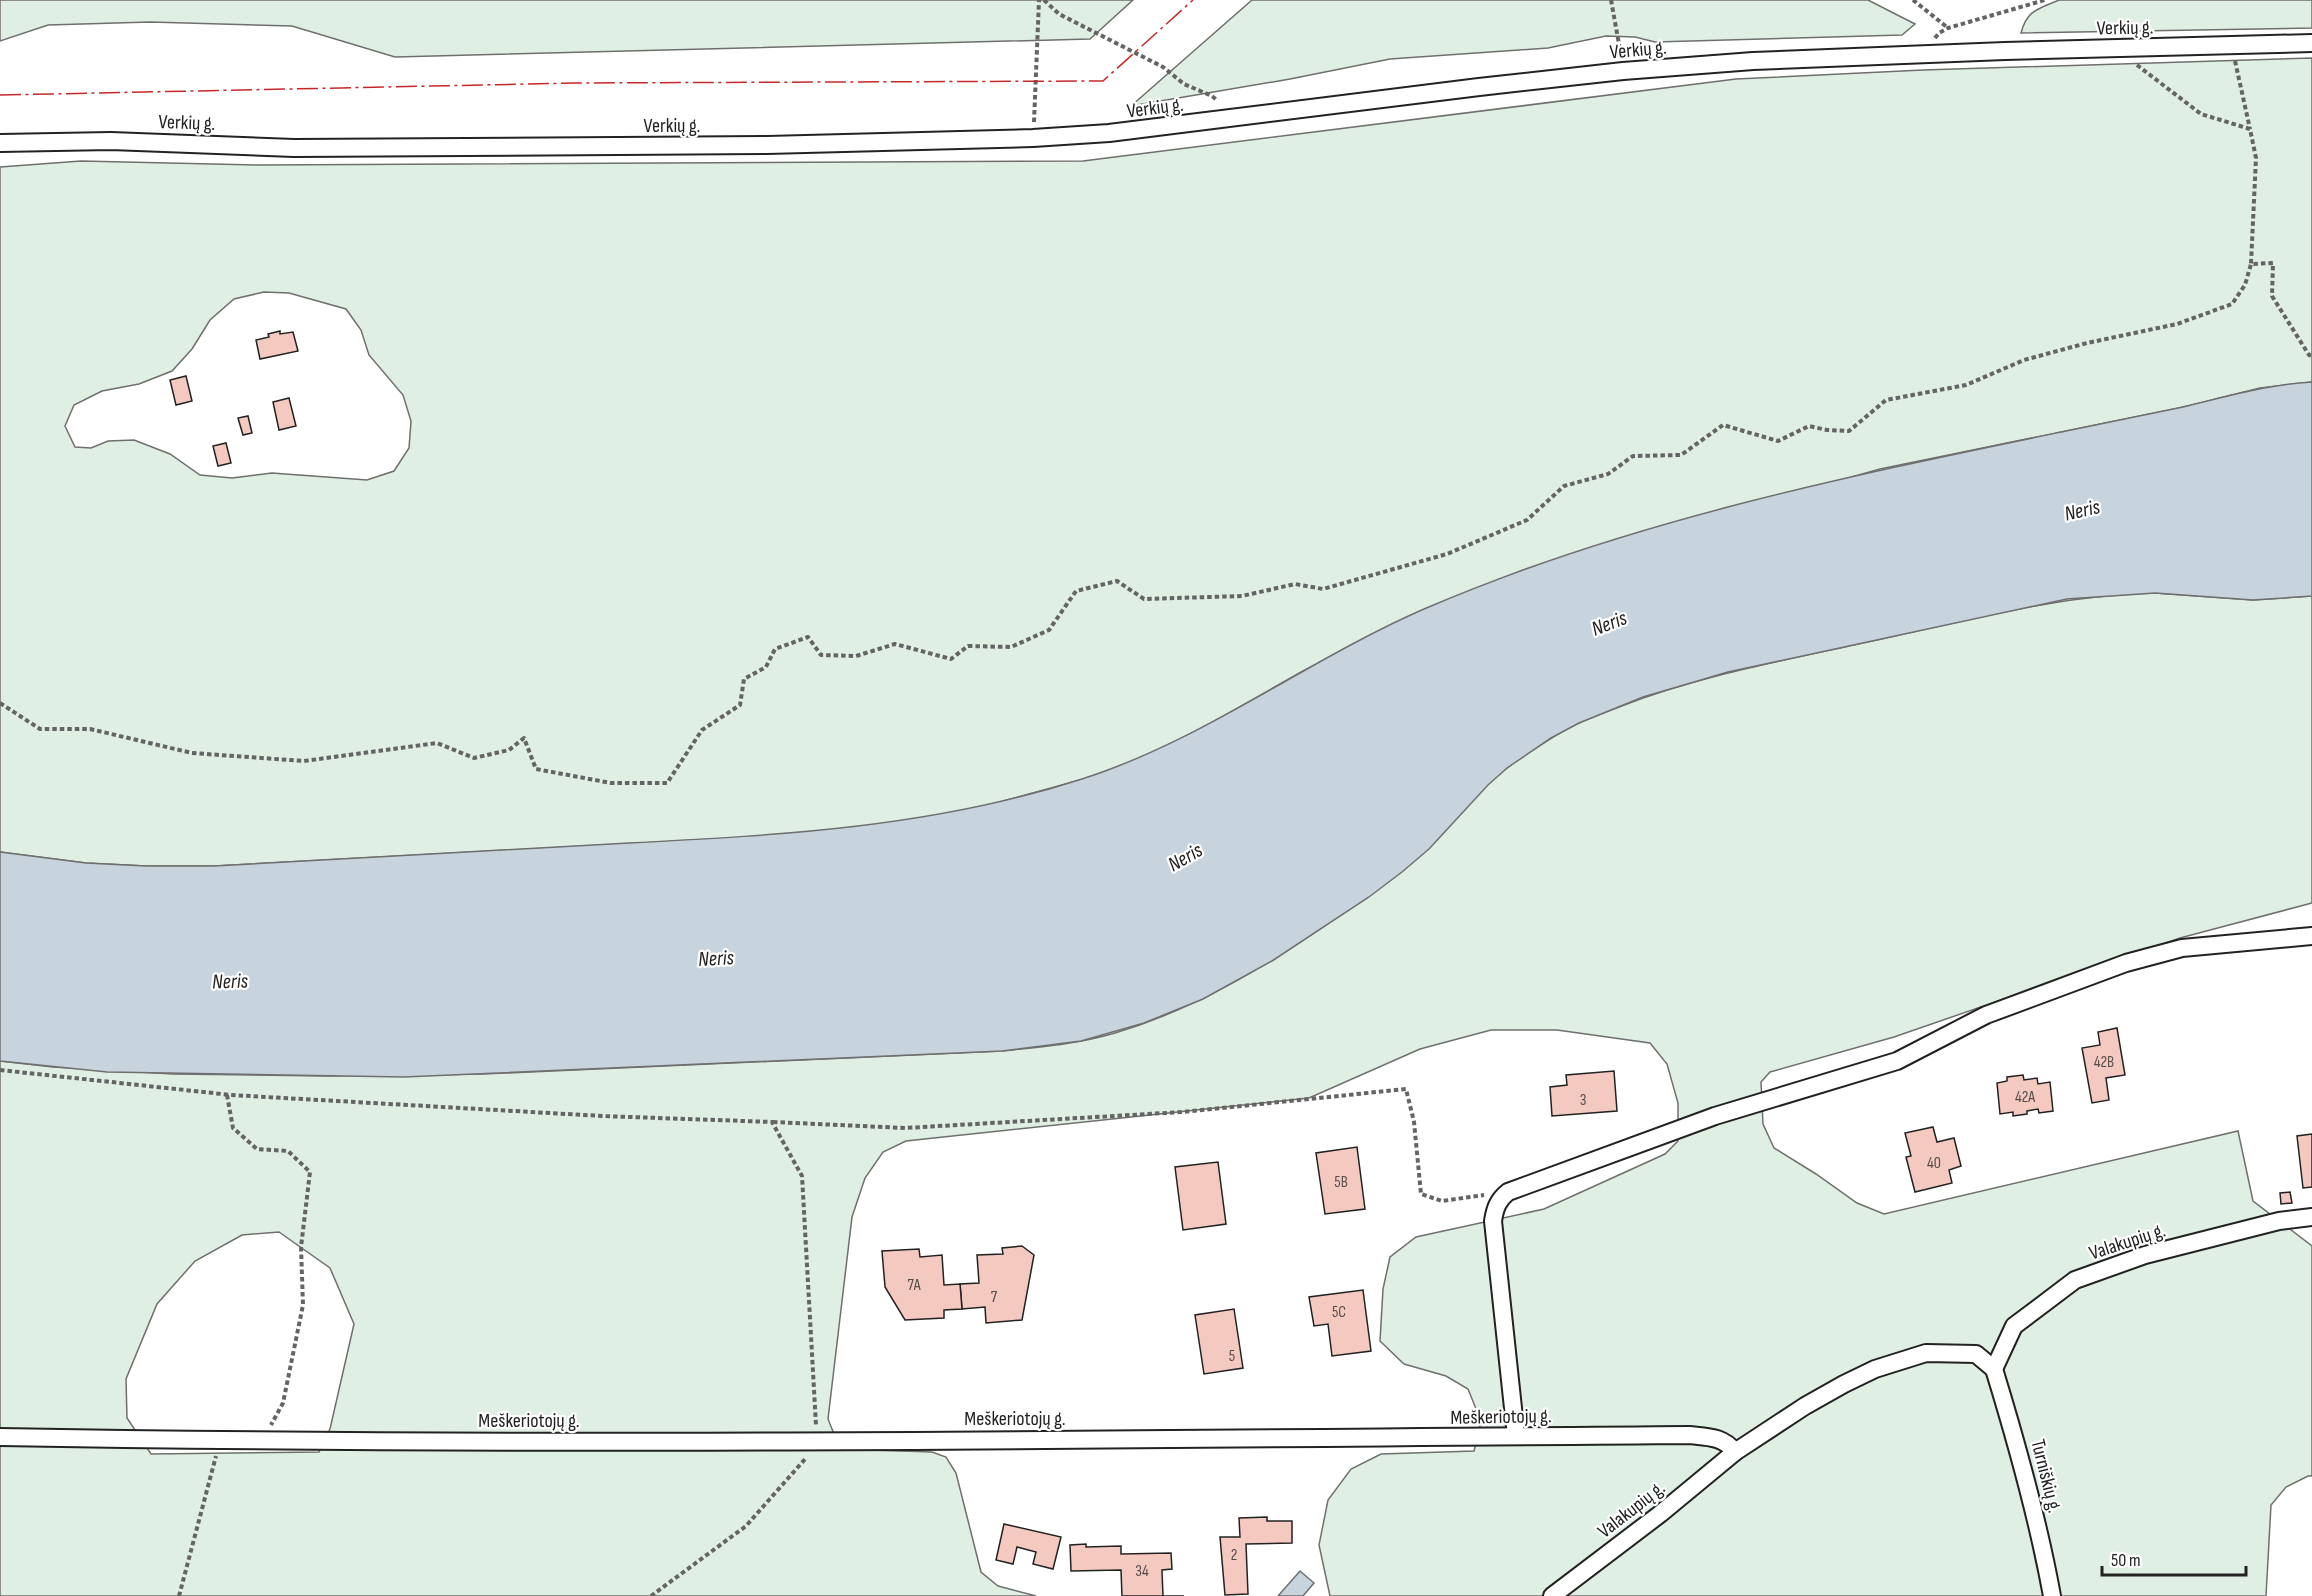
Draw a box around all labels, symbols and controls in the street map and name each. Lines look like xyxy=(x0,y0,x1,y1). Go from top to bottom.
street label: Verkių g. xyxy=(2096,16,2154,40)
street label: Verkių g. xyxy=(1609,36,1667,64)
street label: Verkių g. xyxy=(1125,93,1185,123)
street label: Verkių g. xyxy=(158,110,216,136)
street label: Verkių g. xyxy=(644,114,700,138)
water label: Neris xyxy=(2062,494,2103,527)
water label: Neris xyxy=(1588,605,1631,642)
water label: Neris xyxy=(1163,837,1208,877)
water label: Neris xyxy=(697,945,735,972)
water label: Neris xyxy=(212,968,249,995)
house number: 42B xyxy=(2094,1053,2114,1072)
house number: 42A xyxy=(2015,1088,2035,1107)
house number: 3 xyxy=(1580,1091,1586,1110)
house number: 40 xyxy=(1927,1154,1941,1173)
house number: 5B xyxy=(1334,1173,1348,1192)
street label: Valakupių g. xyxy=(2086,1218,2168,1266)
house number: 7A xyxy=(908,1276,921,1295)
house number: 7 xyxy=(991,1288,998,1307)
house number: 5C xyxy=(1332,1303,1346,1322)
house number: 5 xyxy=(1229,1347,1235,1366)
street label: Meškeriotojų g. xyxy=(1450,1404,1552,1430)
street label: Meškeriotojų g. xyxy=(964,1407,1066,1431)
street label: Meškeriotojų g. xyxy=(478,1409,580,1433)
street label: Turniškių g. xyxy=(2025,1437,2067,1515)
street label: Valakupių g. xyxy=(1593,1476,1670,1543)
scale bar xyxy=(2102,1539,2246,1577)
house number: 2 xyxy=(1231,1546,1237,1565)
text: 50 m xyxy=(2111,1550,2141,1571)
house number: 34 xyxy=(1135,1562,1149,1581)

